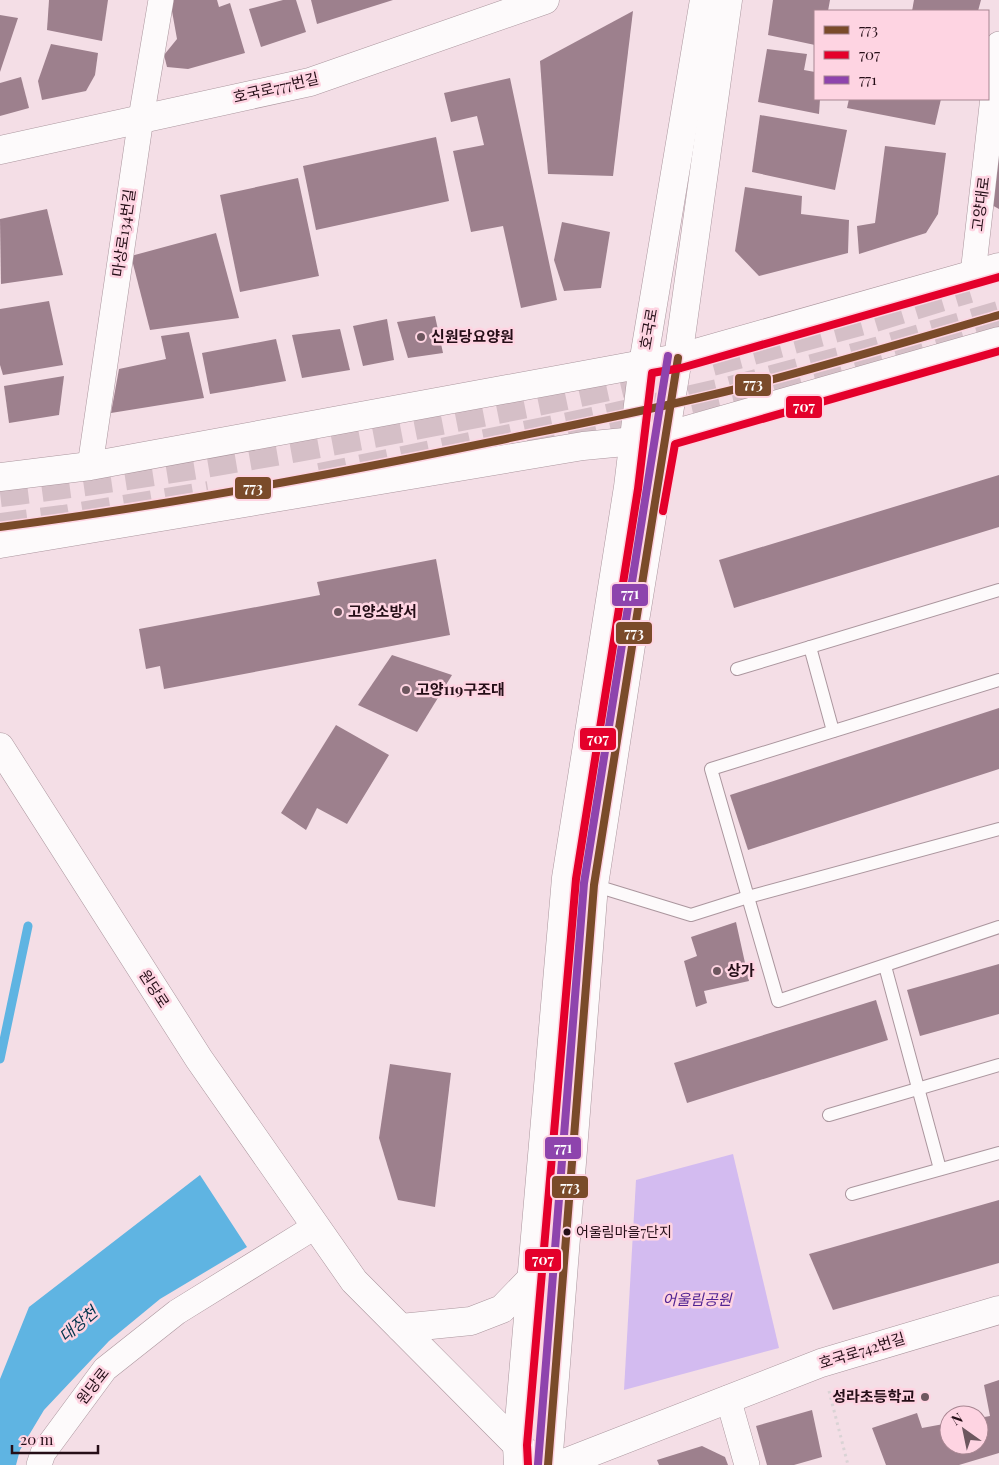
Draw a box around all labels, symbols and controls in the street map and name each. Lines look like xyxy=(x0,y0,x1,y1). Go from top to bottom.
legend xyxy=(814,10,989,100)
text: 773 xyxy=(859,19,878,39)
text: 707 xyxy=(859,44,880,64)
street label: 호국로777번길 xyxy=(231,67,321,107)
text: 771 xyxy=(859,69,877,89)
street label: 고양대로 xyxy=(967,175,993,232)
street label: 마상로134번길 xyxy=(107,188,139,278)
street label: 호국로 xyxy=(635,307,661,351)
place label: 신원당요양원 xyxy=(431,326,514,346)
marker: 신원당요양원 xyxy=(415,331,427,343)
line badge: 773 xyxy=(734,373,772,397)
text: 773 xyxy=(743,374,763,393)
line badge: 707 xyxy=(785,395,823,419)
text: 707 xyxy=(793,397,816,416)
line badge: 773 xyxy=(234,476,272,500)
text: 773 xyxy=(243,478,263,497)
line badge: 771 xyxy=(611,583,649,607)
text: 771 xyxy=(621,584,639,603)
place label: 고양소방서 xyxy=(348,601,417,621)
marker: 고양소방서 xyxy=(332,606,344,618)
line badge: 773 xyxy=(615,621,653,645)
text: 773 xyxy=(624,623,644,642)
place label: 고양119구조대 xyxy=(416,679,505,699)
marker: 고양119구조대 xyxy=(400,684,412,696)
line badge: 707 xyxy=(579,727,617,751)
text: 707 xyxy=(587,729,610,748)
place label: 상가 xyxy=(727,960,755,980)
marker: 상가 xyxy=(711,965,723,977)
street label: 원당로 xyxy=(135,966,175,1011)
line badge: 771 xyxy=(544,1136,582,1160)
text: 771 xyxy=(554,1138,572,1157)
line badge: 773 xyxy=(551,1175,589,1199)
text: 773 xyxy=(560,1177,580,1196)
place label: 어울림마을7단지 xyxy=(576,1222,672,1241)
marker: 어울림마을7단지 xyxy=(562,1227,572,1237)
line badge: 707 xyxy=(524,1248,562,1272)
text: 707 xyxy=(532,1250,555,1269)
park label: 어울림공원 xyxy=(662,1289,733,1309)
water label: 대장천 xyxy=(54,1300,103,1346)
street label: 호국로742번길 xyxy=(816,1327,907,1373)
street label: 원당로 xyxy=(72,1363,113,1408)
place label: 성라초등학교 xyxy=(832,1386,915,1406)
marker: 성라초등학교 xyxy=(919,1391,931,1403)
north arrow xyxy=(939,1405,989,1455)
text: N xyxy=(947,1408,966,1429)
scale bar xyxy=(12,1422,99,1454)
text: 20 m xyxy=(20,1429,54,1449)

